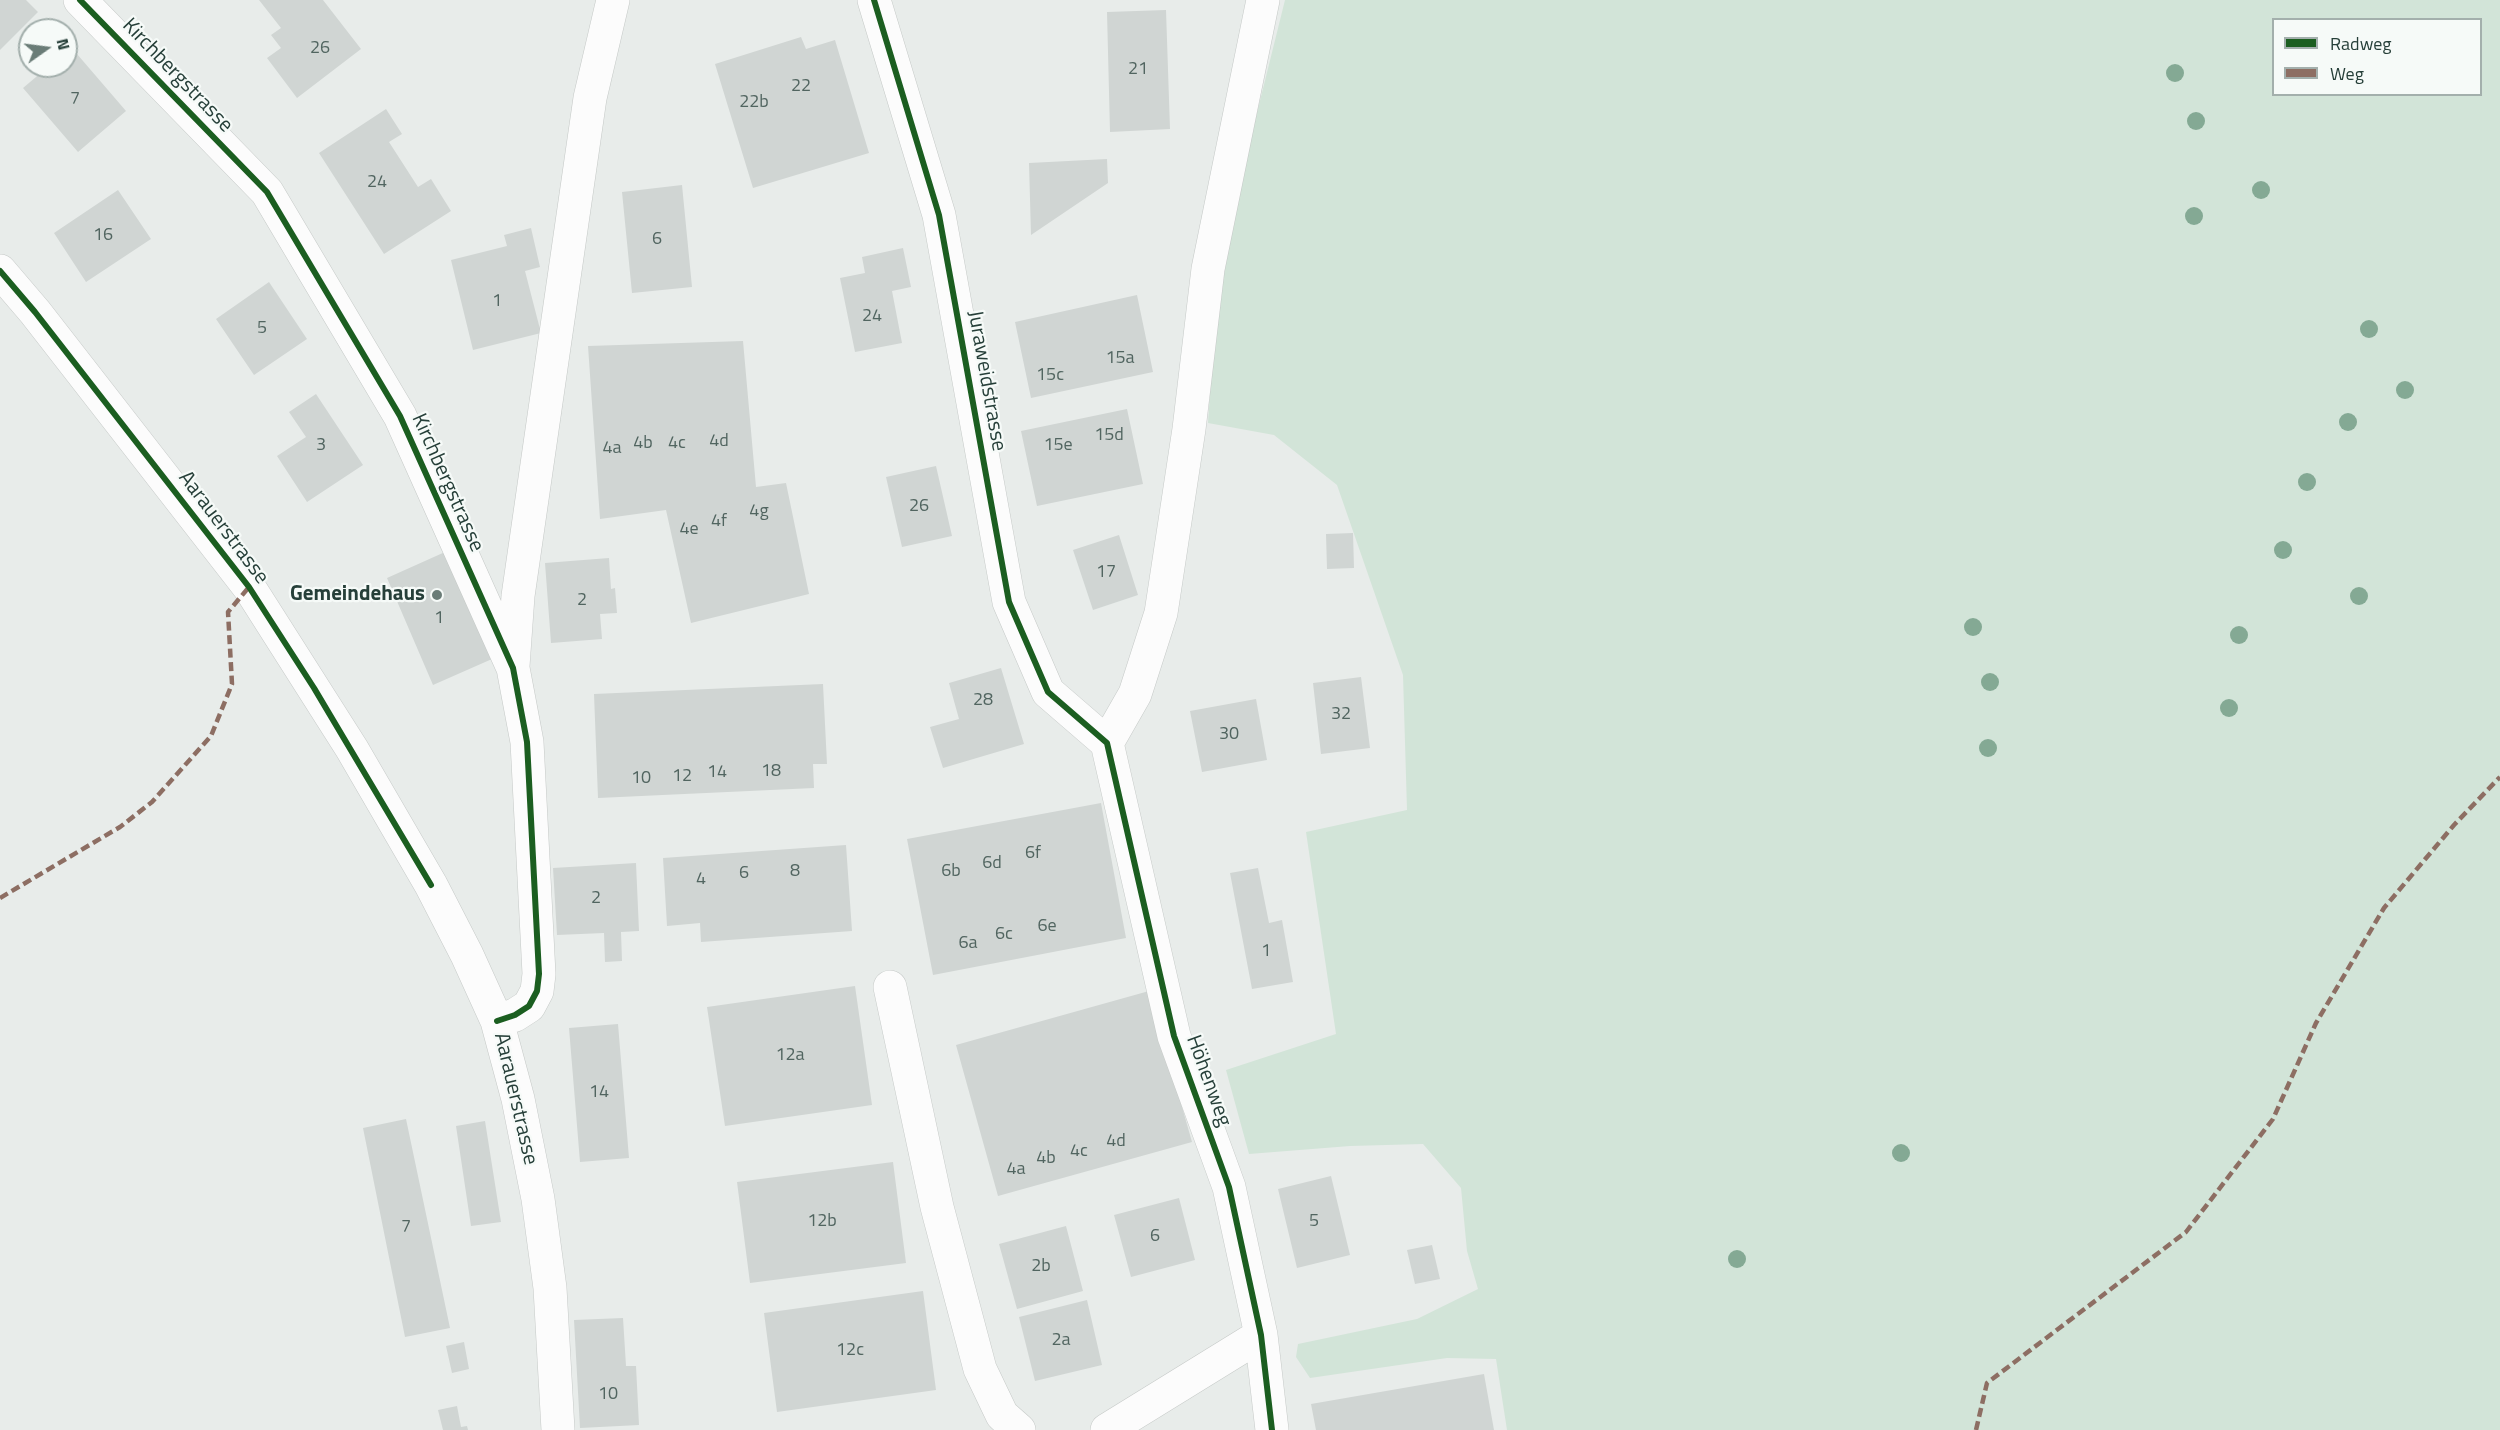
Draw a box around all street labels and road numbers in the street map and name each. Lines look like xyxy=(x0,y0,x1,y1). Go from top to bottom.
street label: Kirchbergstrasse xyxy=(116,14,238,138)
street label: Juraweidstrasse xyxy=(961,309,1011,453)
street label: Kirchbergstrasse xyxy=(405,410,489,556)
street label: Aarauerstrasse xyxy=(172,467,274,589)
street label: Aarauerstrasse xyxy=(488,1030,542,1168)
street label: Höhenweg xyxy=(1180,1032,1236,1130)

